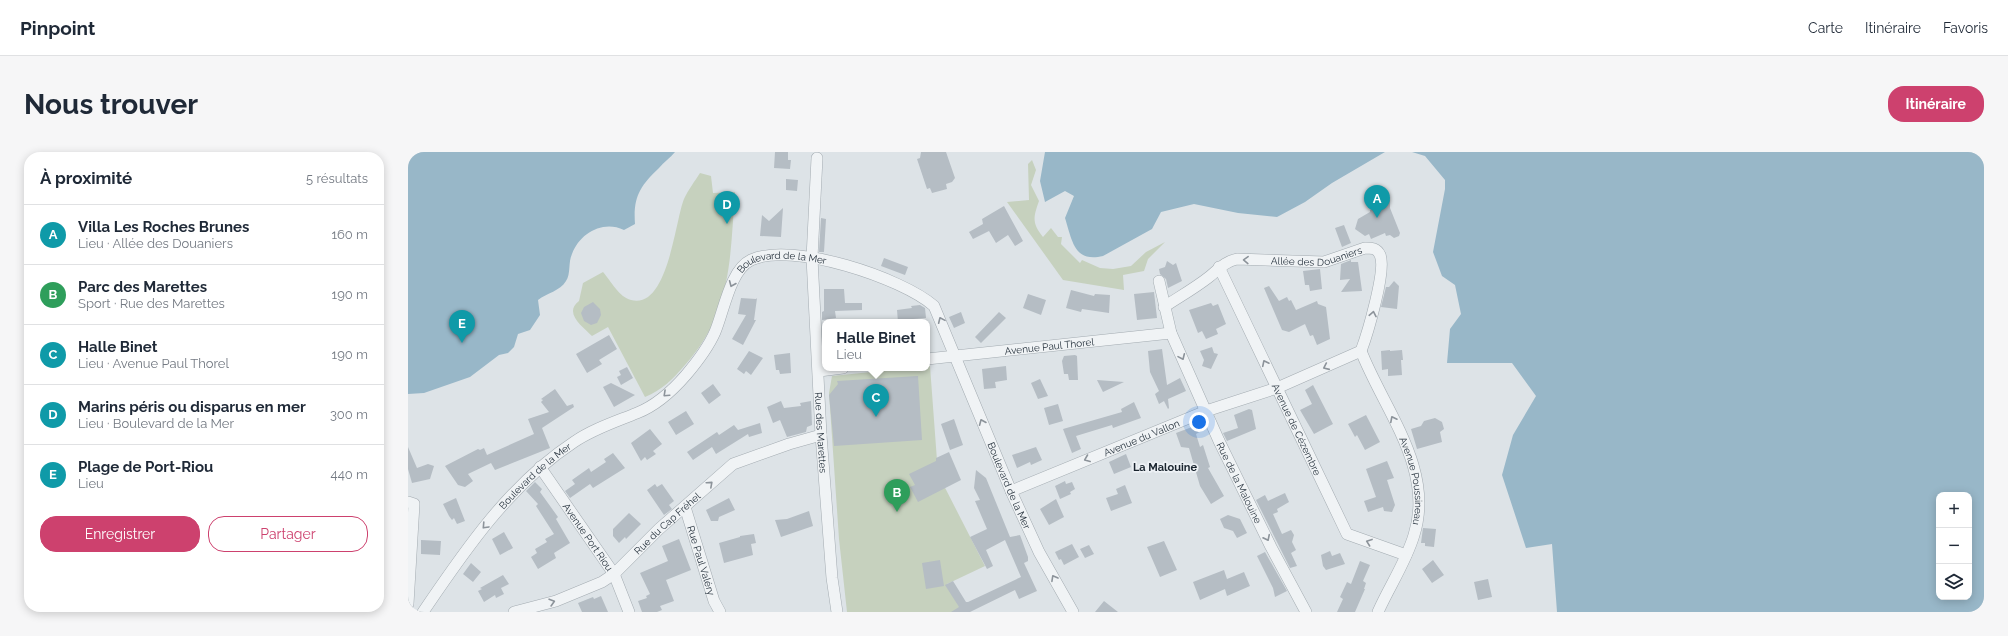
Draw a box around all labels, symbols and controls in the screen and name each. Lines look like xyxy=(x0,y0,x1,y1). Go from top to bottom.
text: Pinpoint xyxy=(20,17,95,39)
text: Carte xyxy=(1808,20,1843,36)
text: Itinéraire xyxy=(1865,20,1921,36)
text: Favoris xyxy=(1943,20,1988,36)
button: Itinéraire xyxy=(1888,86,1984,122)
text: Nous trouver xyxy=(24,88,198,121)
text: À proximité xyxy=(40,168,132,188)
text: 5 résultats xyxy=(306,171,368,186)
pin: A xyxy=(1364,185,1390,218)
pin: D xyxy=(714,191,740,224)
text: Villa Les Roches Brunes xyxy=(78,218,249,236)
text: A xyxy=(49,227,57,242)
text: 160 m xyxy=(331,227,368,242)
text: Lieu · Allée des Douaniers xyxy=(78,236,233,251)
street label: Allée des Douaniers xyxy=(1271,244,1364,268)
street label: Boulevard de la Mer xyxy=(735,250,828,275)
one-way arrow xyxy=(1243,255,1249,264)
text: Parc des Marettes xyxy=(78,278,207,296)
one-way arrow xyxy=(728,281,736,288)
text: B xyxy=(49,287,57,302)
text: 190 m xyxy=(332,287,368,302)
text: Sport · Rue des Marettes xyxy=(78,296,225,311)
pin: E xyxy=(449,310,475,343)
one-way arrow xyxy=(1368,311,1376,317)
one-way arrow xyxy=(937,316,945,323)
popup xyxy=(822,319,930,371)
text: Halle Binet xyxy=(836,329,916,347)
street label: Avenue Paul Thorel xyxy=(1004,336,1095,357)
text: Halle Binet xyxy=(78,338,158,356)
text: C xyxy=(49,347,57,362)
text: 190 m xyxy=(332,347,368,362)
text: Lieu xyxy=(836,347,862,362)
one-way arrow xyxy=(1177,353,1185,360)
text: Lieu · Avenue Paul Thorel xyxy=(78,356,229,371)
one-way arrow xyxy=(1262,359,1270,367)
one-way arrow xyxy=(1322,362,1330,370)
street label: Avenue de Cézembre xyxy=(1270,382,1323,477)
pin: C xyxy=(863,384,889,417)
one-way arrow xyxy=(663,389,671,396)
street label: Rue des Marettes xyxy=(813,392,829,474)
text: Marins péris ou disparus en mer xyxy=(78,398,306,416)
text: D xyxy=(48,407,58,422)
text: 300 m xyxy=(330,407,368,422)
your location xyxy=(1189,412,1209,432)
text: Lieu · Boulevard de la Mer xyxy=(78,416,234,431)
one-way arrow xyxy=(1390,416,1398,423)
street label: Avenue du Vallon xyxy=(1102,417,1181,458)
one-way arrow xyxy=(978,418,986,425)
street label: Avenue Poussineau xyxy=(1397,435,1424,526)
street label: Boulevard de la Mer xyxy=(497,441,573,511)
street label: Boulevard de la Mer xyxy=(985,441,1033,531)
street label: Rue de la Malouine xyxy=(1214,441,1264,525)
one-way arrow xyxy=(1084,455,1091,463)
text: Plage de Port-Riou xyxy=(78,458,213,476)
district label: La Malouine xyxy=(1133,461,1197,474)
text: E xyxy=(49,467,57,482)
text: 440 m xyxy=(331,467,368,482)
text: Lieu xyxy=(78,476,104,491)
pin: B xyxy=(884,479,910,512)
one-way arrow xyxy=(705,482,713,489)
street label: Rue du Cap Fréhel xyxy=(632,490,703,557)
map controls xyxy=(1936,492,1972,600)
button: + xyxy=(1936,492,1972,528)
street label: Avenue Port Riou xyxy=(561,501,615,573)
button: Enregistrer xyxy=(40,516,200,552)
button: Partager xyxy=(208,516,368,552)
one-way arrow xyxy=(482,521,490,529)
street label: Rue Paul Valéry xyxy=(685,524,717,597)
button: − xyxy=(1936,528,1972,564)
one-way arrow xyxy=(1262,534,1270,541)
one-way arrow xyxy=(1366,538,1373,547)
button: layers xyxy=(1936,564,1972,600)
one-way arrow xyxy=(1051,575,1058,582)
one-way arrow xyxy=(548,598,555,607)

